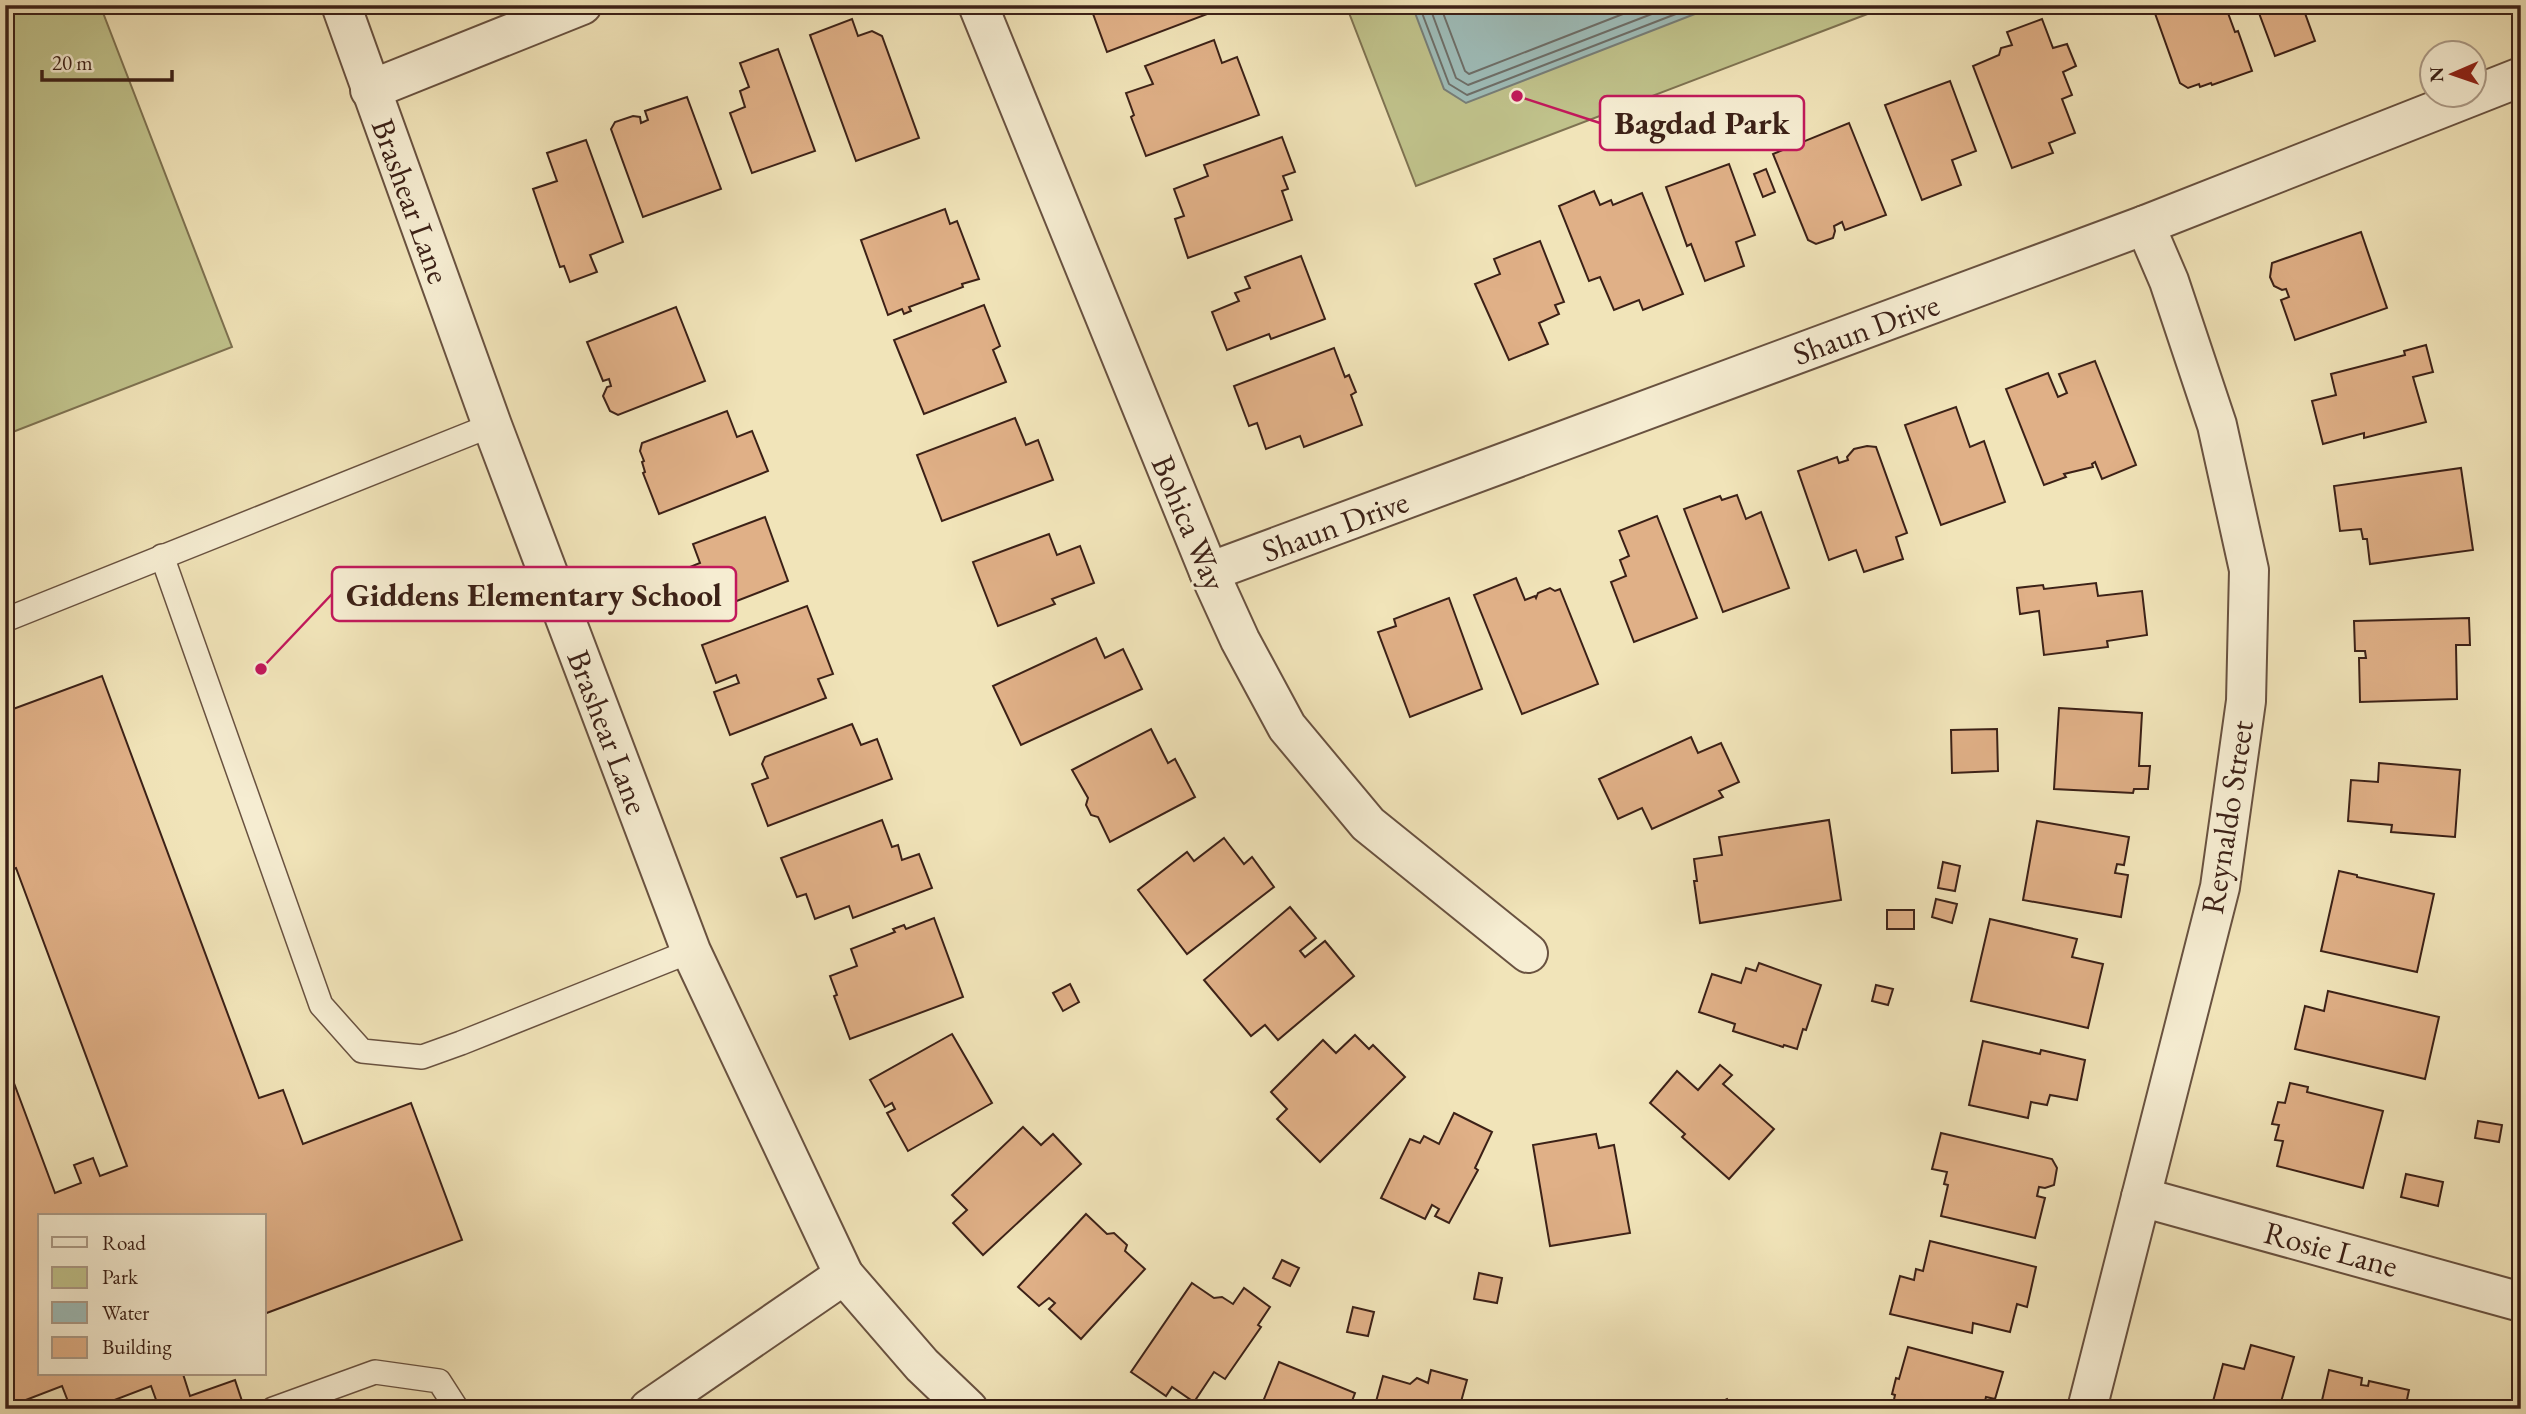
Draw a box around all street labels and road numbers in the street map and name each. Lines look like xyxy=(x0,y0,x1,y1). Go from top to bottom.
street label: Brashear Lane xyxy=(362,113,460,289)
street label: Shaun Drive xyxy=(1787,283,1945,375)
street label: Bohica Way xyxy=(1142,449,1237,598)
street label: Shaun Drive xyxy=(1256,480,1414,572)
street label: Brashear Lane xyxy=(558,644,658,820)
street label: Reynaldo Street xyxy=(2191,717,2263,917)
street label: Rosie Lane xyxy=(2260,1211,2402,1287)

